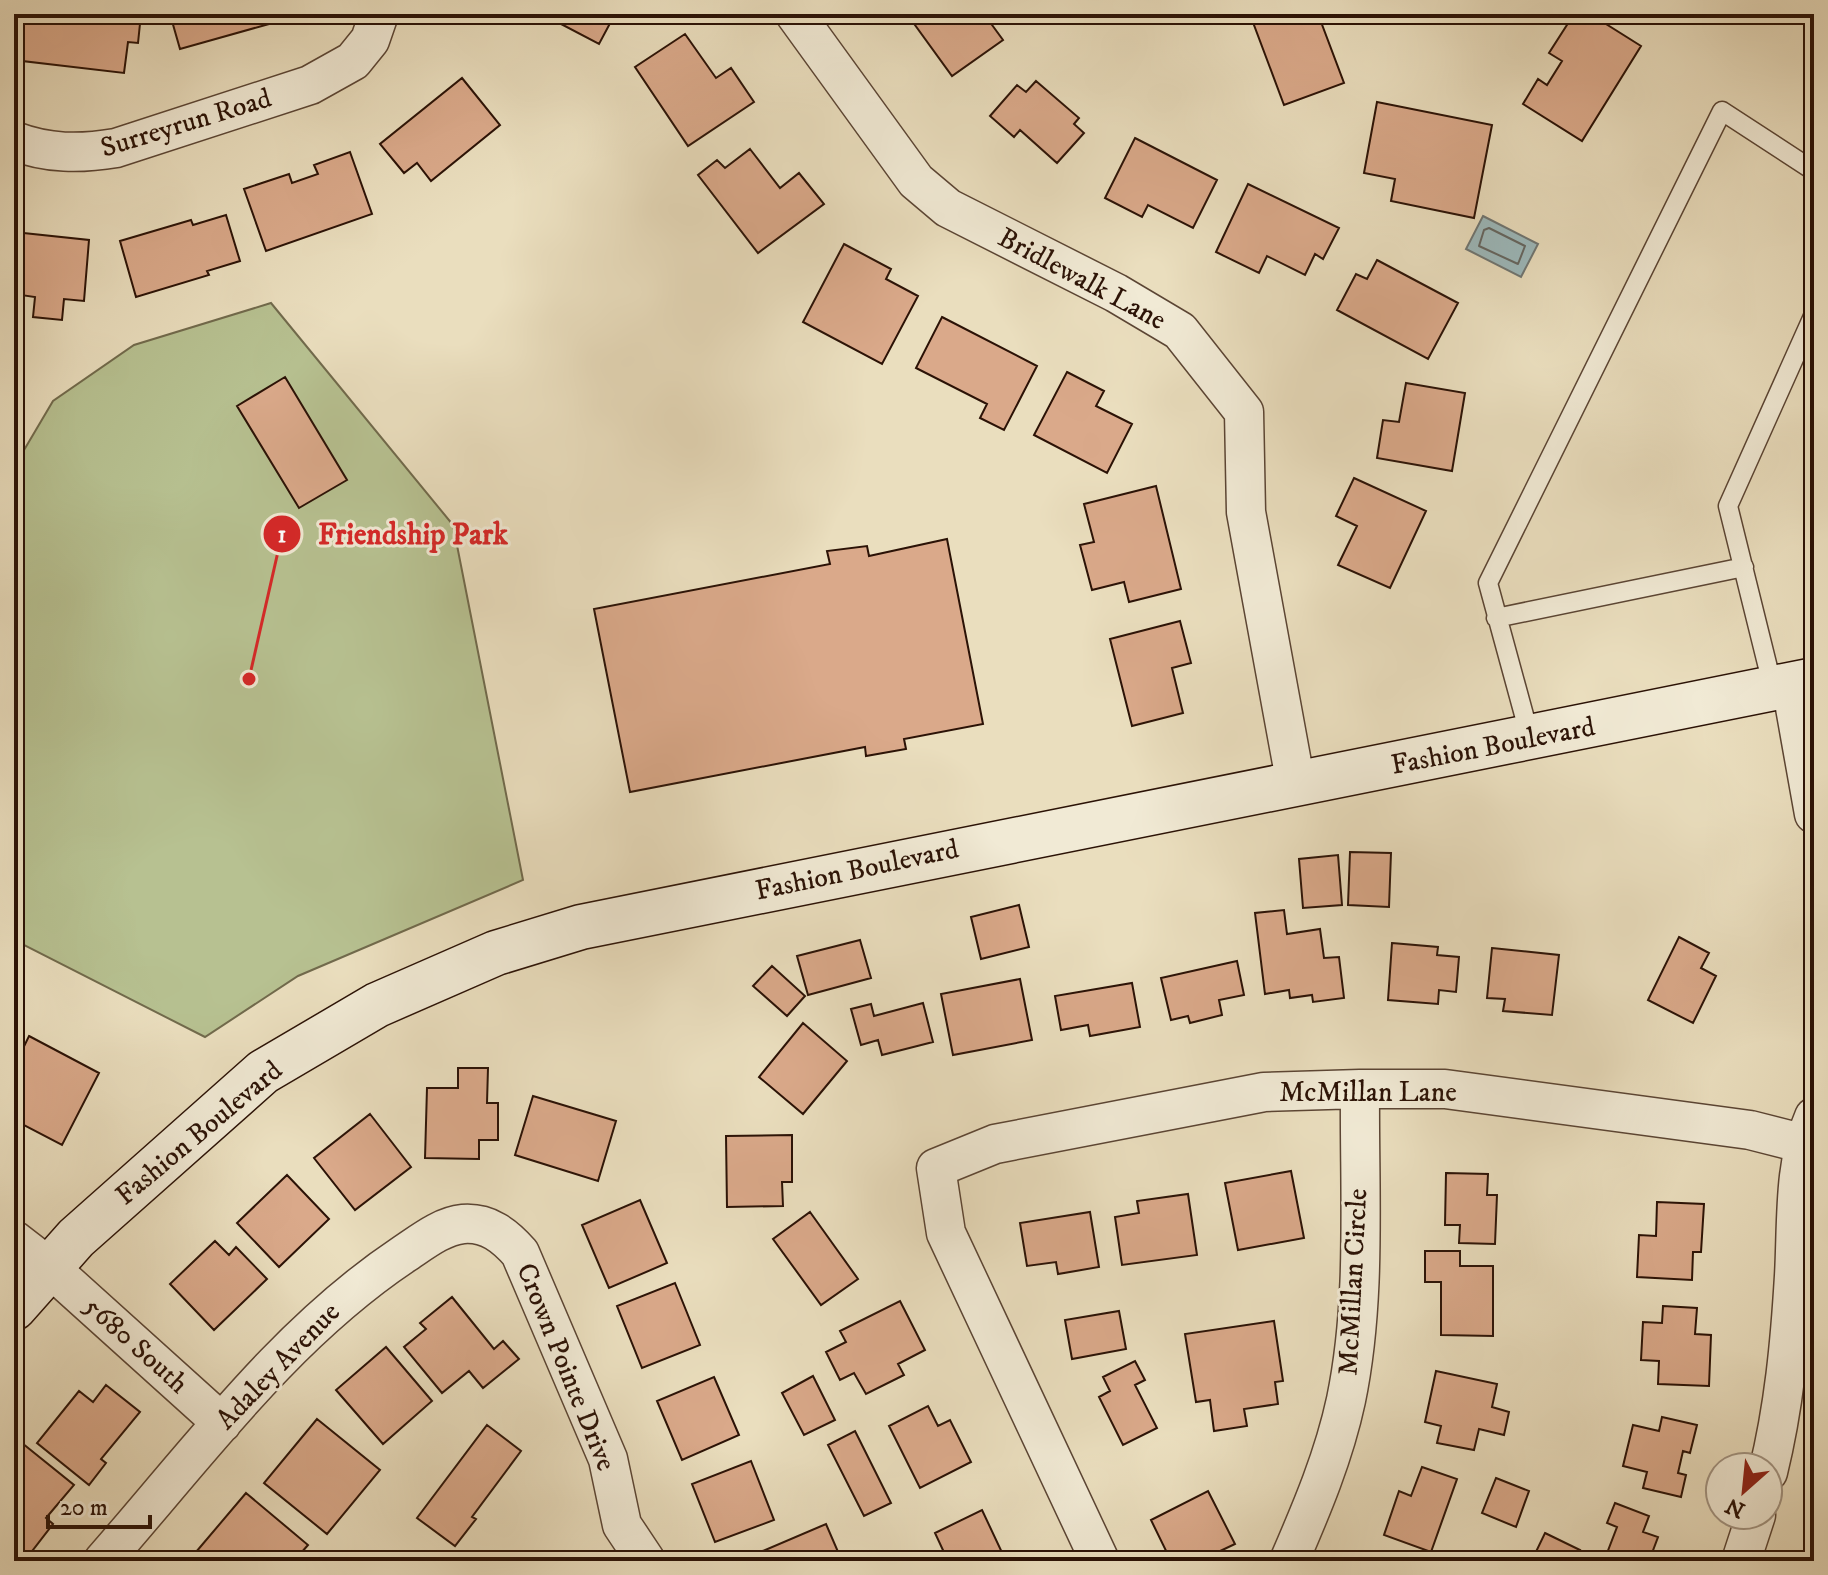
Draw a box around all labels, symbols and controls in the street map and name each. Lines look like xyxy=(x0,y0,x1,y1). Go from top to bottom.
street label: Surreyrun Road xyxy=(96,80,276,166)
street label: Bridlewalk Lane xyxy=(992,220,1172,338)
callout: Friendship Park xyxy=(262,507,524,561)
text: Friendship Park xyxy=(318,517,509,554)
text: 1 xyxy=(278,520,287,550)
street label: Fashion Boulevard xyxy=(1388,709,1598,783)
street label: Fashion Boulevard xyxy=(752,831,962,909)
street label: Fashion Boulevard xyxy=(108,1053,290,1213)
street label: McMillan Lane xyxy=(1279,1075,1457,1110)
street label: McMillan Circle xyxy=(1331,1188,1375,1376)
street label: Crown Pointe Drive xyxy=(508,1258,624,1476)
street label: 5680 South xyxy=(76,1289,196,1401)
street label: Adaley Avenue xyxy=(209,1295,347,1437)
north arrow xyxy=(1704,1451,1784,1531)
scale bar xyxy=(48,1479,150,1529)
text: N xyxy=(1721,1491,1750,1524)
text: 20 m xyxy=(60,1493,108,1523)

